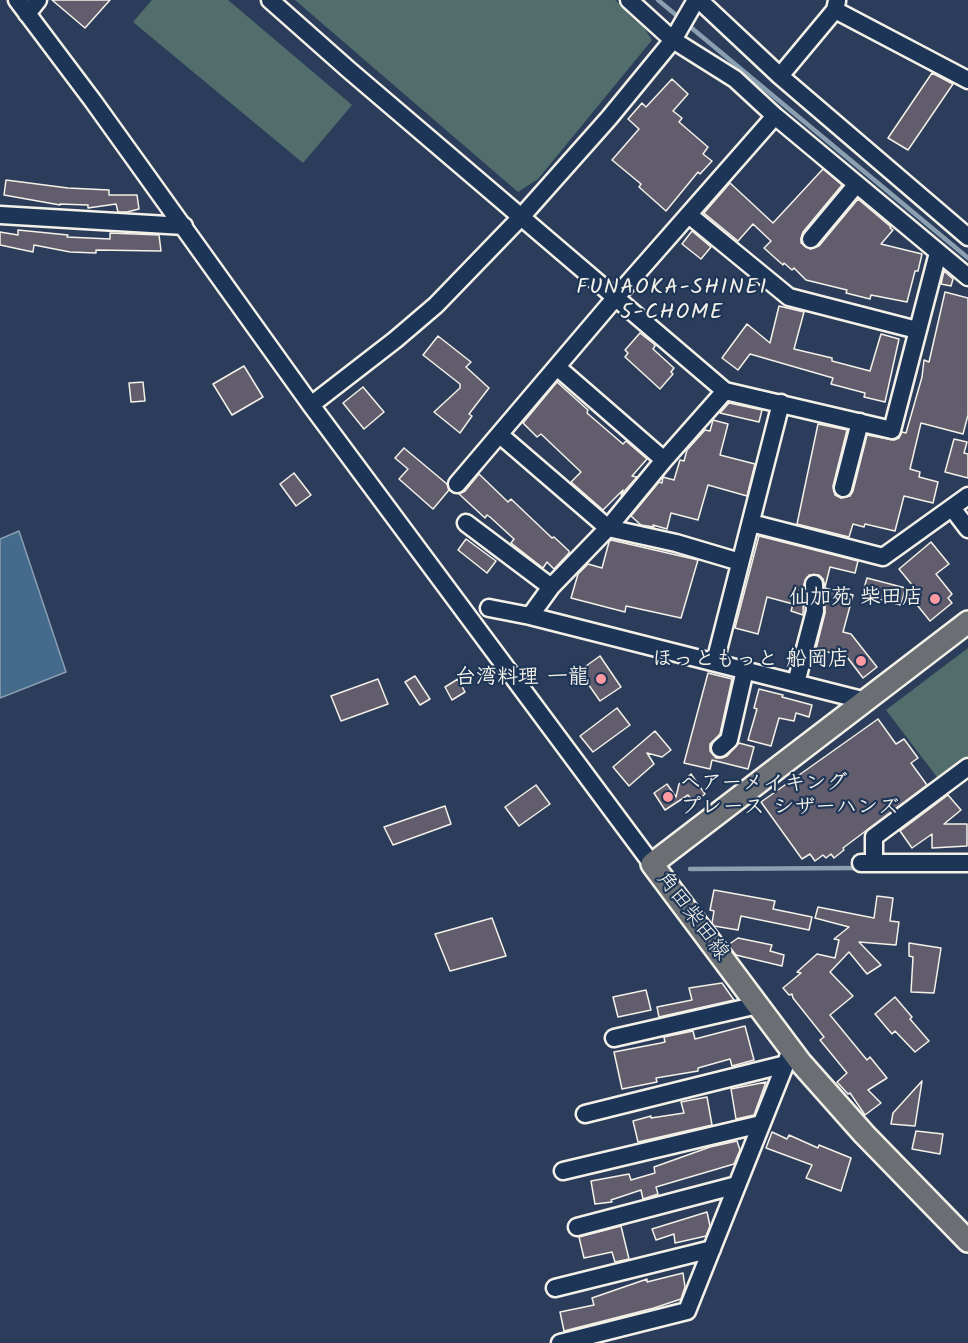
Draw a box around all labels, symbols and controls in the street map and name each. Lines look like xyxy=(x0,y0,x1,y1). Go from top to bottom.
district label: FUNAOKA-SHINEI 5-CHOME xyxy=(576,276,768,328)
place label: 仙加苑 柴田店 xyxy=(789,586,923,612)
marker: 仙加苑 柴田店 xyxy=(928,592,942,606)
place label: ほっともっと 船岡店 xyxy=(652,648,849,674)
marker: ほっともっと 船岡店 xyxy=(854,654,868,668)
place label: 台湾料理 一龍 xyxy=(455,666,589,692)
marker: 台湾料理 一龍 xyxy=(594,672,608,686)
place label: ヘアーメイキング プレース シザーハンズ xyxy=(680,772,899,822)
marker: ヘアーメイキング プレース シザーハンズ xyxy=(661,790,675,804)
street label: 角田柴田線 xyxy=(649,867,733,967)

